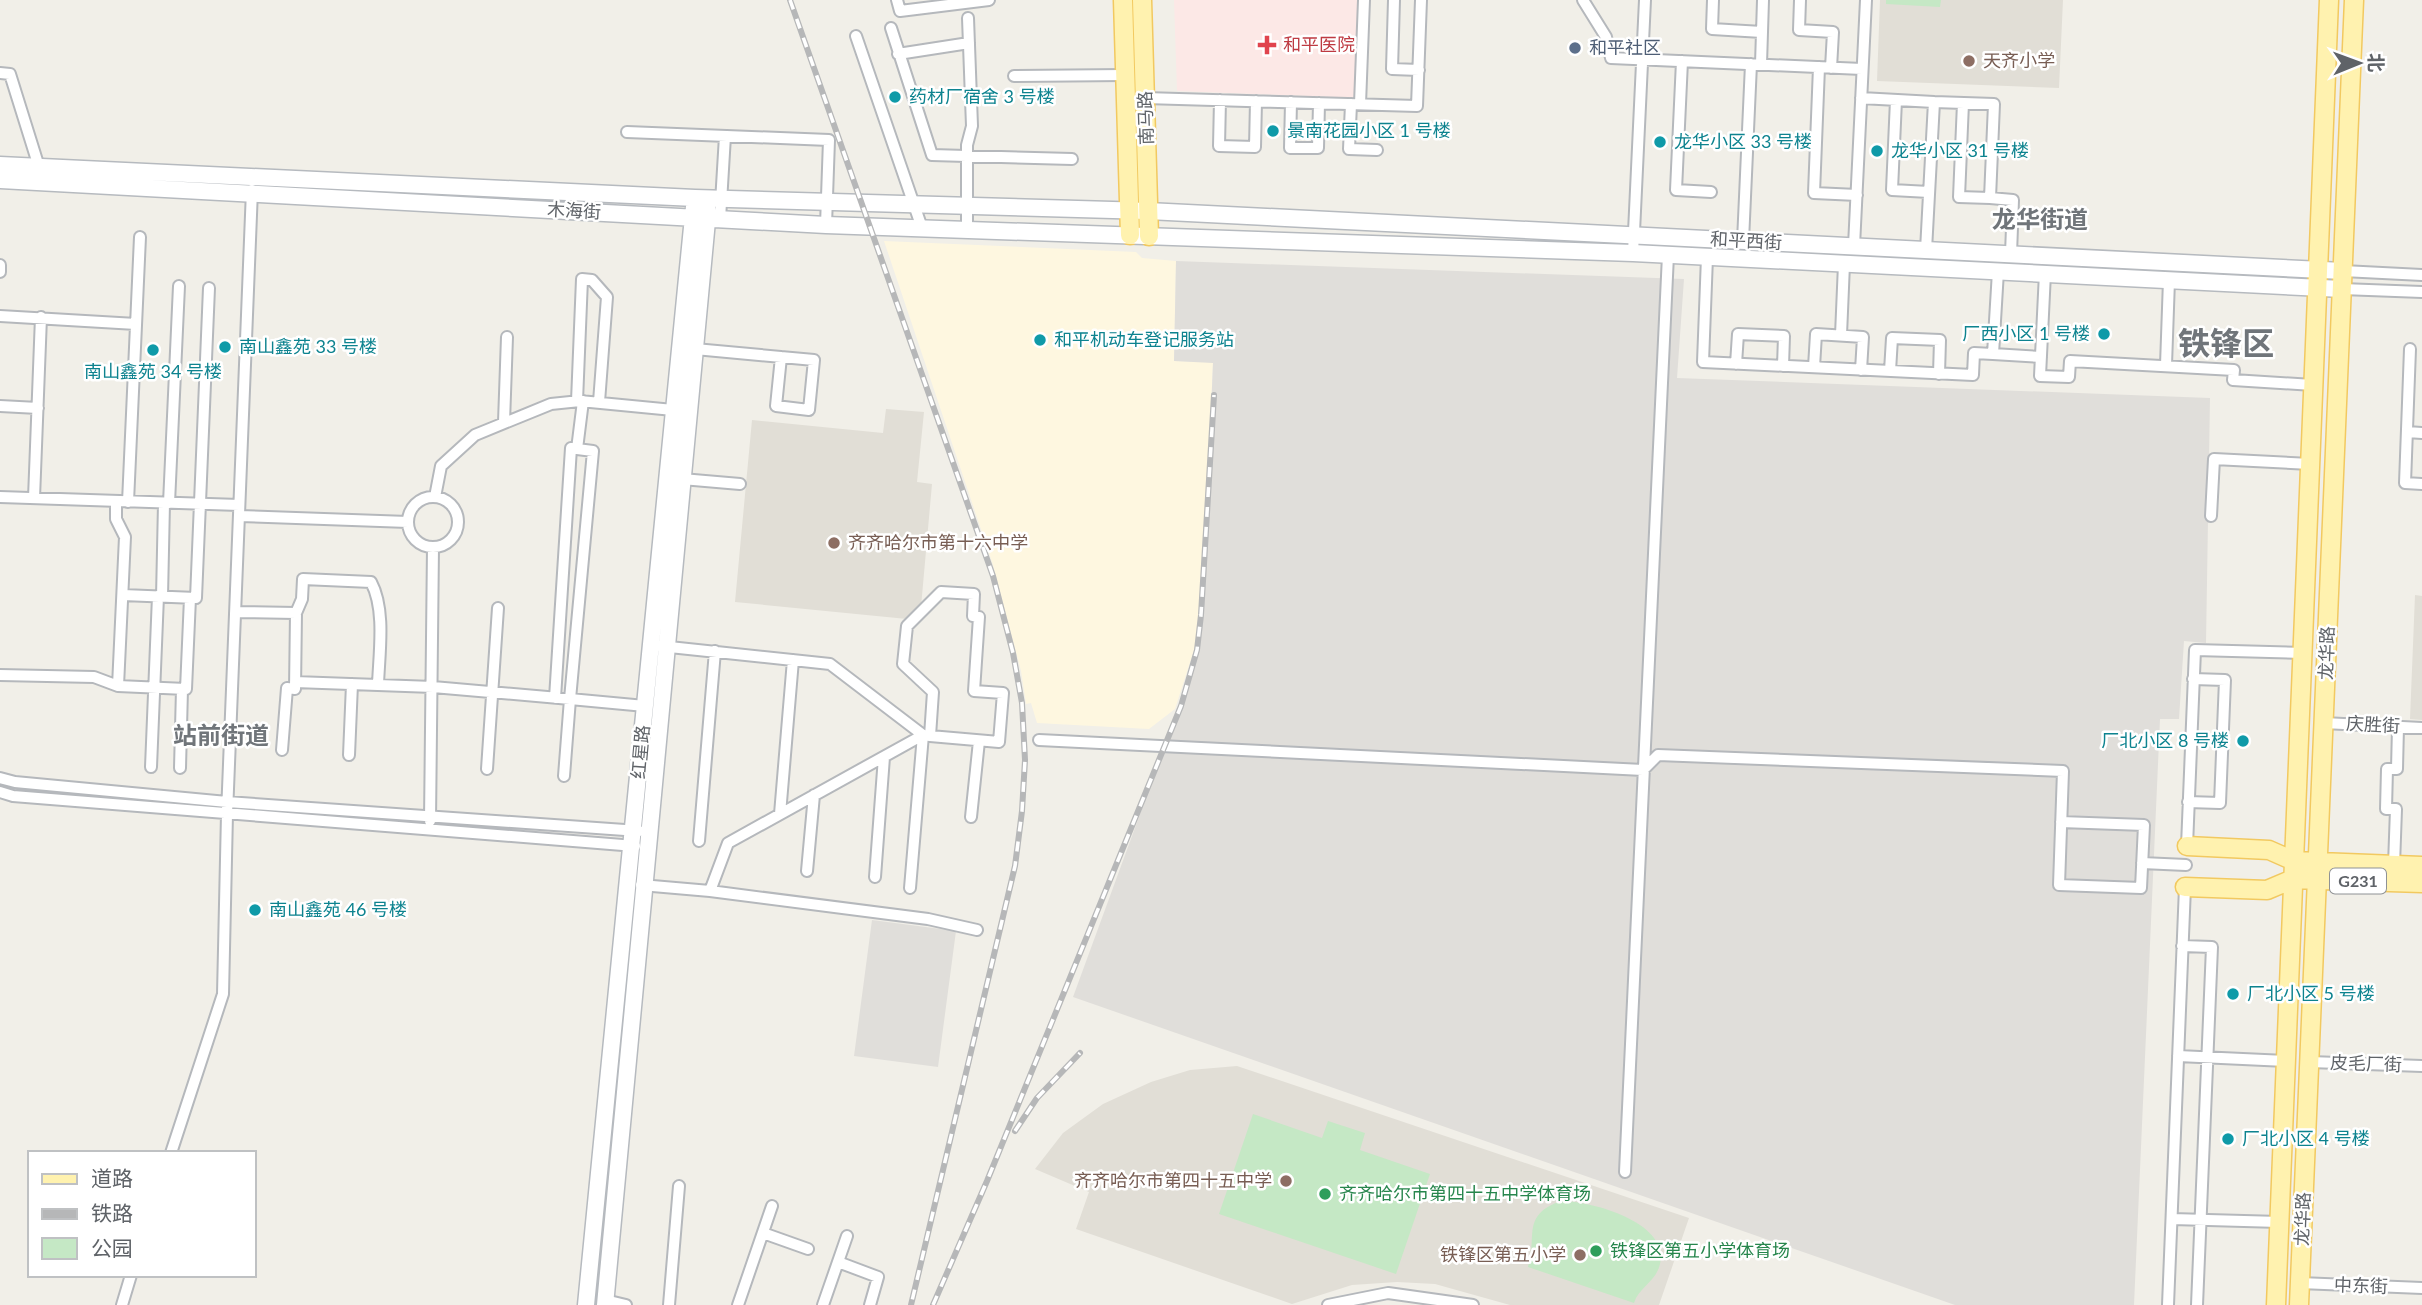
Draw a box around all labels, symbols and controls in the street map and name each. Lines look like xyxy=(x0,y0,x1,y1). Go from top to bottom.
north arrow xyxy=(2324,28,2394,98)
place label: 和平医院 xyxy=(1283,33,1355,55)
marker: 和平医院 xyxy=(1257,35,1277,55)
place label: 和平社区 xyxy=(1589,36,1661,58)
marker: 和平社区 xyxy=(1567,40,1583,56)
place label: 天齐小学 xyxy=(1983,49,2055,71)
marker: 天齐小学 xyxy=(1961,53,1977,69)
text: 北 xyxy=(2365,53,2388,72)
place label: 药材厂宿舍 3 号楼 xyxy=(909,85,1055,107)
marker: 药材厂宿舍 3 号楼 xyxy=(887,89,903,105)
street label: 南马路 xyxy=(1133,91,1157,145)
place label: 景南花园小区 1 号楼 xyxy=(1287,119,1451,141)
marker: 景南花园小区 1 号楼 xyxy=(1265,123,1281,139)
place label: 龙华小区 33 号楼 xyxy=(1674,130,1812,152)
marker: 龙华小区 33 号楼 xyxy=(1652,134,1668,150)
place label: 龙华小区 31 号楼 xyxy=(1891,139,2029,161)
marker: 龙华小区 31 号楼 xyxy=(1869,143,1885,159)
street label: 木海街 xyxy=(547,198,602,222)
district label: 龙华街道 xyxy=(1992,204,2088,233)
street label: 和平西街 xyxy=(1710,227,1783,253)
place label: 厂西小区 1 号楼 xyxy=(1962,322,2090,344)
district label: 铁锋区 xyxy=(2178,323,2274,362)
marker: 厂西小区 1 号楼 xyxy=(2096,326,2112,342)
place label: 和平机动车登记服务站 xyxy=(1054,328,1234,350)
marker: 和平机动车登记服务站 xyxy=(1032,332,1048,348)
place label: 南山鑫苑 33 号楼 xyxy=(239,335,377,357)
marker: 南山鑫苑 33 号楼 xyxy=(217,339,233,355)
marker: 南山鑫苑 34 号楼 xyxy=(145,342,161,358)
place label: 南山鑫苑 34 号楼 xyxy=(84,360,222,382)
place label: 齐齐哈尔市第十六中学 xyxy=(848,531,1028,553)
marker: 齐齐哈尔市第十六中学 xyxy=(826,535,842,551)
street label: 龙华路 xyxy=(2314,626,2338,680)
street label: 庆胜街 xyxy=(2346,712,2401,736)
district label: 站前街道 xyxy=(173,720,269,749)
street label: 红星路 xyxy=(627,724,653,780)
place label: 厂北小区 8 号楼 xyxy=(2101,729,2229,751)
marker: 厂北小区 8 号楼 xyxy=(2235,733,2251,749)
road number: G231 xyxy=(2330,868,2386,894)
place label: 南山鑫苑 46 号楼 xyxy=(269,898,407,920)
marker: 南山鑫苑 46 号楼 xyxy=(247,902,263,918)
place label: 厂北小区 5 号楼 xyxy=(2247,982,2375,1004)
marker: 厂北小区 5 号楼 xyxy=(2225,986,2241,1002)
street label: 皮毛厂街 xyxy=(2330,1051,2402,1075)
place label: 厂北小区 4 号楼 xyxy=(2242,1127,2370,1149)
marker: 厂北小区 4 号楼 xyxy=(2220,1131,2236,1147)
legend xyxy=(28,1151,256,1277)
text: 道路 xyxy=(91,1165,133,1190)
place label: 齐齐哈尔市第四十五中学 xyxy=(1074,1169,1272,1191)
marker: 齐齐哈尔市第四十五中学 xyxy=(1278,1173,1294,1189)
place label: 齐齐哈尔市第四十五中学体育场 xyxy=(1339,1182,1591,1204)
marker: 齐齐哈尔市第四十五中学体育场 xyxy=(1317,1186,1333,1202)
street label: 龙华路 xyxy=(2290,1192,2314,1246)
text: 铁路 xyxy=(91,1200,133,1225)
text: 公园 xyxy=(91,1235,133,1260)
place label: 铁锋区第五小学体育场 xyxy=(1610,1239,1790,1261)
place label: 铁锋区第五小学 xyxy=(1440,1243,1566,1265)
marker: 铁锋区第五小学体育场 xyxy=(1588,1243,1604,1259)
marker: 铁锋区第五小学 xyxy=(1572,1247,1588,1263)
street label: 中东街 xyxy=(2334,1273,2388,1297)

